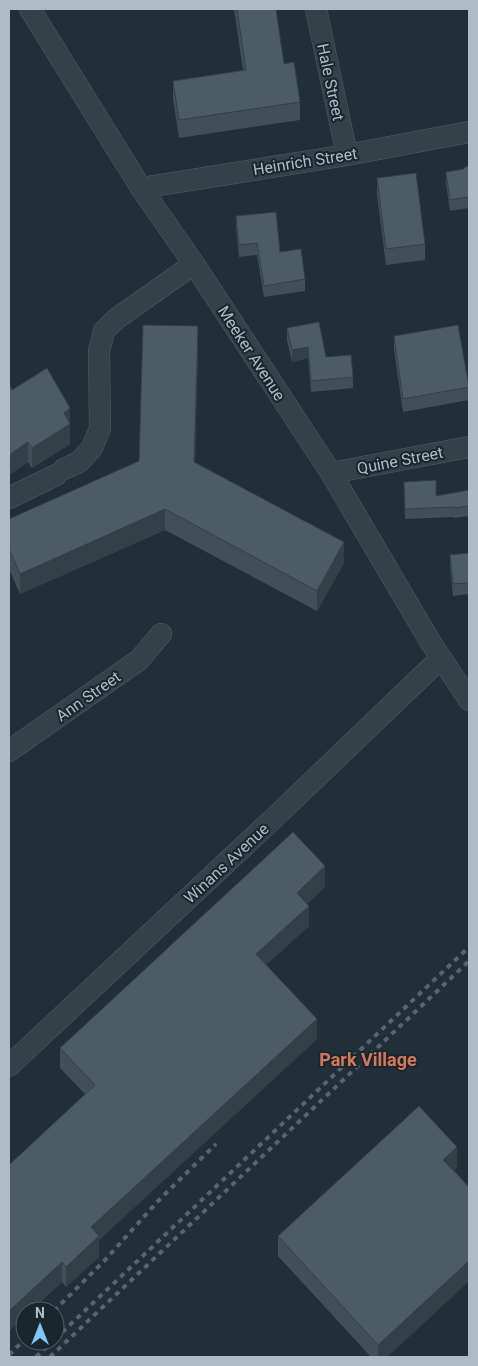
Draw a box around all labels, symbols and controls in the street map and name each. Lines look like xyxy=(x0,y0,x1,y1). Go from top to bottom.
street label: Hale Street xyxy=(313,42,348,123)
street label: Heinrich Street xyxy=(252,144,359,179)
street label: Meeker Avenue xyxy=(214,302,289,404)
street label: Quine Street xyxy=(355,443,445,478)
street label: Ann Street xyxy=(52,667,124,725)
street label: Winans Avenue xyxy=(180,819,273,907)
district label: Park Village xyxy=(319,1049,417,1070)
north arrow xyxy=(15,1301,65,1351)
text: N xyxy=(35,1305,45,1321)

